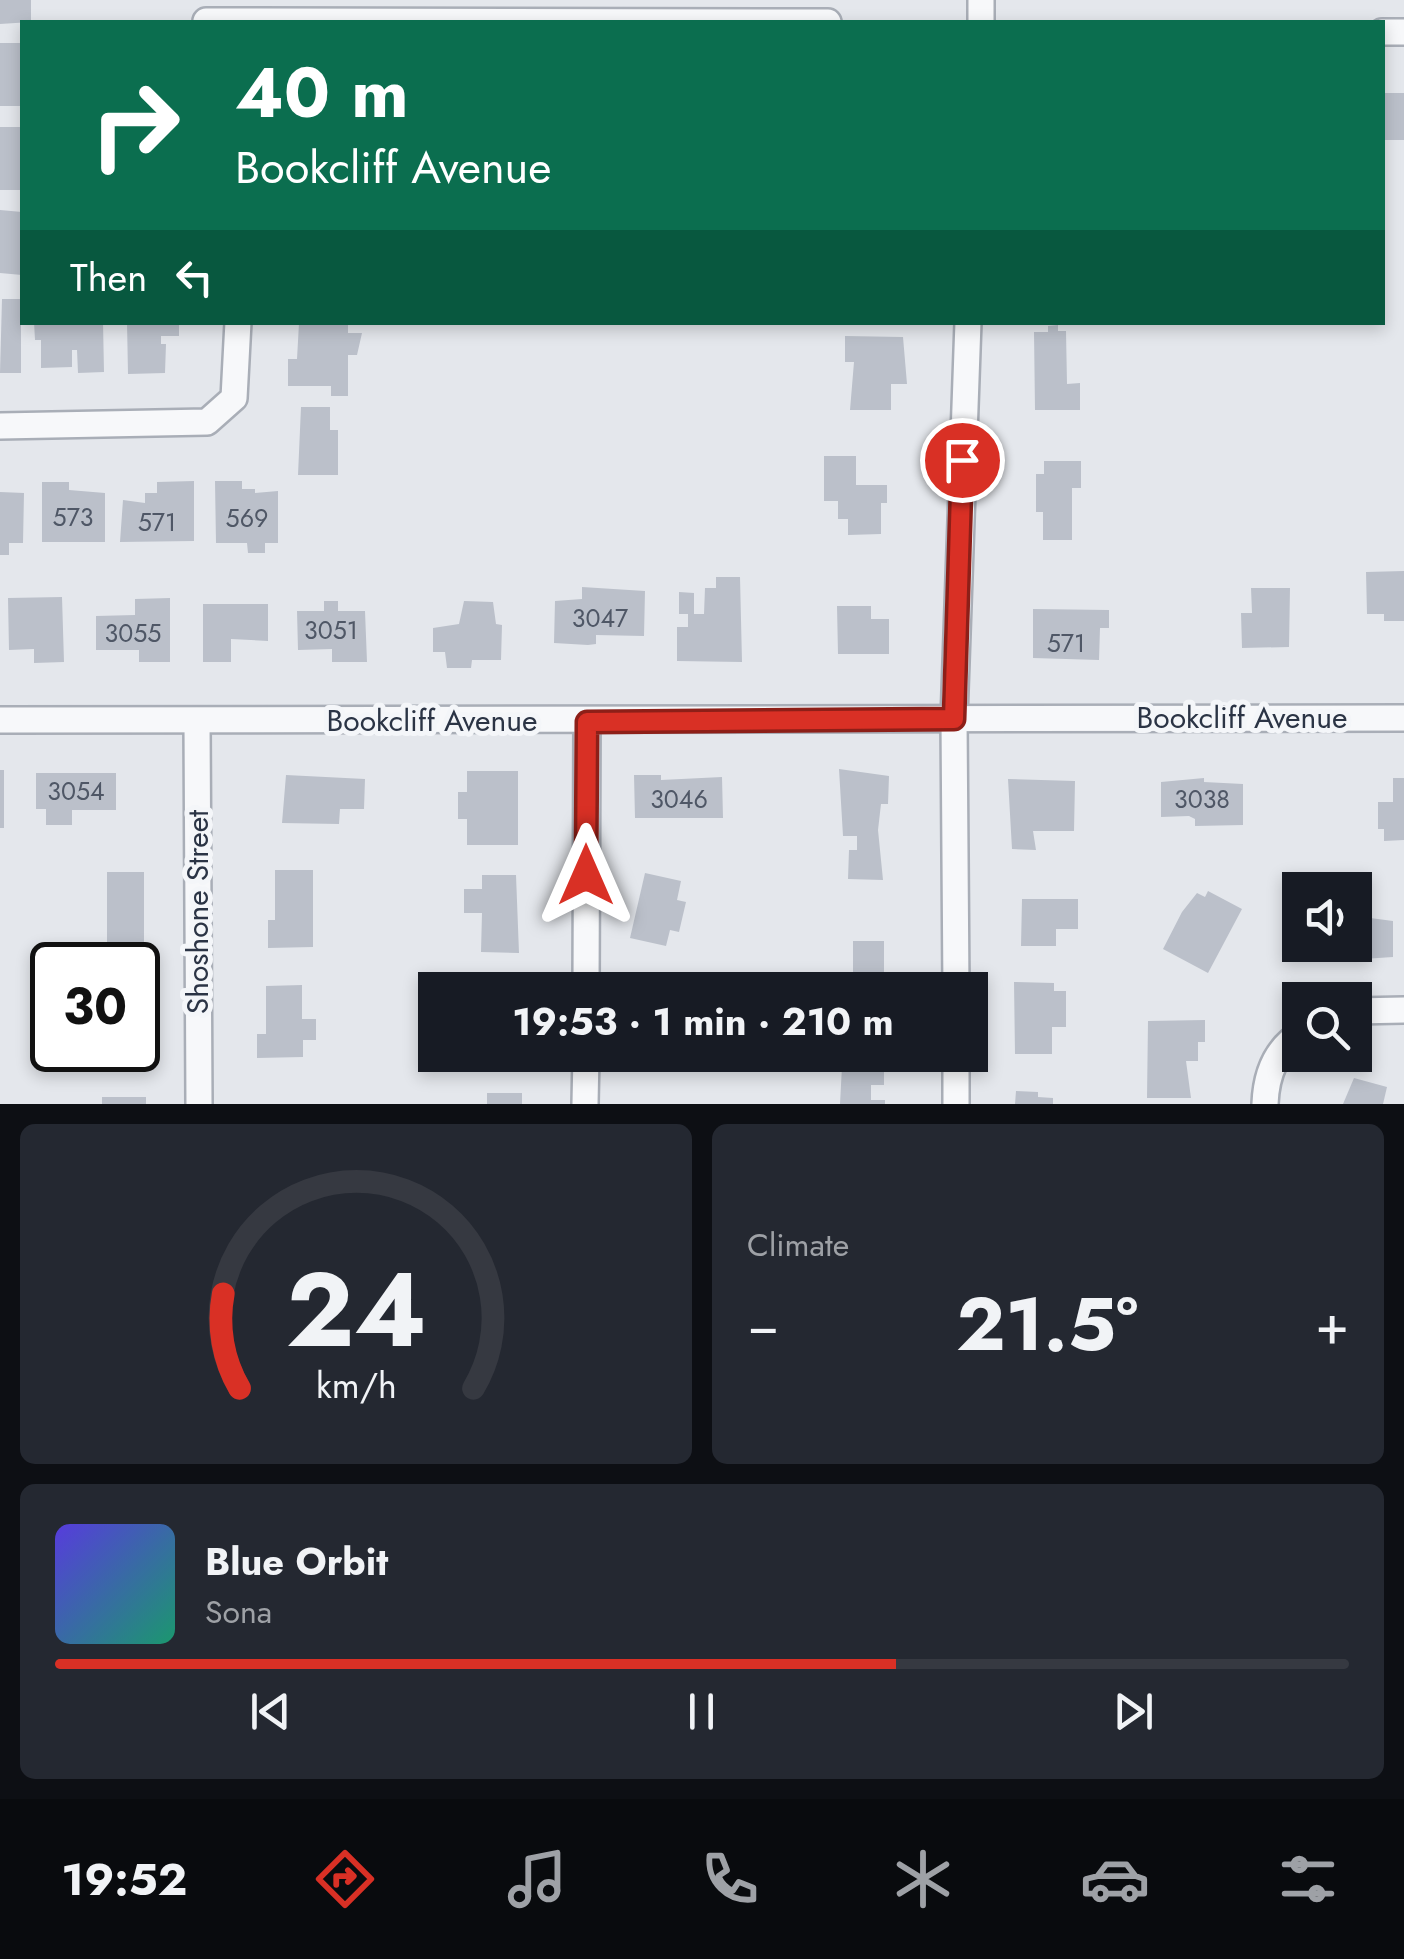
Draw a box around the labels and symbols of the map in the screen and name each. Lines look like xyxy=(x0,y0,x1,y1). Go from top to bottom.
pin xyxy=(920,418,1005,503)
house number: 573 xyxy=(53,499,93,535)
house number: 569 xyxy=(226,500,268,536)
house number: 571 xyxy=(138,504,176,540)
house number: 3047 xyxy=(572,600,628,636)
house number: 3051 xyxy=(304,612,358,648)
house number: 3055 xyxy=(105,615,161,651)
house number: 571 xyxy=(1047,625,1085,661)
street label: Bookcliff Avenue xyxy=(1137,696,1347,739)
street label: Bookcliff Avenue xyxy=(327,699,537,742)
house number: 3054 xyxy=(47,773,105,809)
house number: 3046 xyxy=(650,781,708,817)
house number: 3038 xyxy=(1174,781,1230,817)
street label: Shoshone Street xyxy=(176,809,219,1014)
position arrow xyxy=(534,823,638,927)
speed limit sign: 30 xyxy=(30,942,160,1072)

